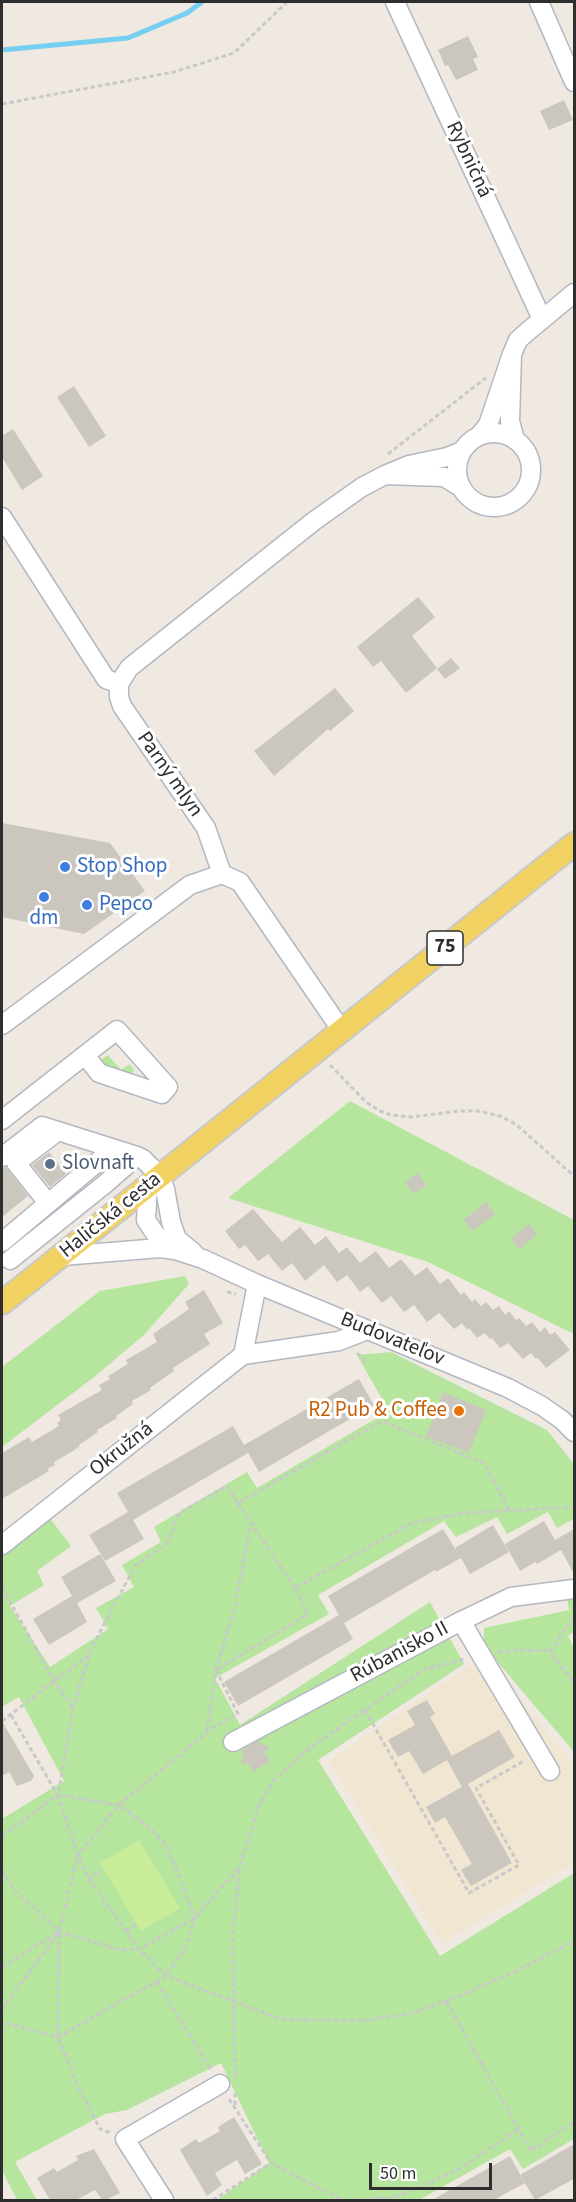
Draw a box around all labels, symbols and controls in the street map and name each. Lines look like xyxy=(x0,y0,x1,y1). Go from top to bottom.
street label: Rybničná xyxy=(439,118,497,202)
street label: Parný mlyn xyxy=(130,727,208,823)
place label: Stop Shop xyxy=(77,854,167,880)
marker: Stop Shop xyxy=(58,860,72,874)
marker: dm xyxy=(37,890,51,904)
place label: Pepco xyxy=(99,892,153,918)
marker: Pepco xyxy=(80,898,94,912)
place label: dm xyxy=(29,906,59,932)
road number: 75 xyxy=(427,931,463,965)
place label: Slovnaft xyxy=(62,1151,134,1177)
marker: Slovnaft xyxy=(43,1157,57,1171)
street label: Haličská cesta xyxy=(55,1167,167,1265)
street label: Budovateľov xyxy=(336,1308,448,1372)
place label: R2 Pub & Coffee xyxy=(308,1398,447,1424)
marker: R2 Pub & Coffee xyxy=(452,1404,466,1418)
street label: Okružná xyxy=(85,1417,159,1483)
street label: Rúbanisko II xyxy=(347,1617,453,1689)
scale bar xyxy=(372,2151,495,2189)
text: 50 m xyxy=(380,2161,416,2186)

